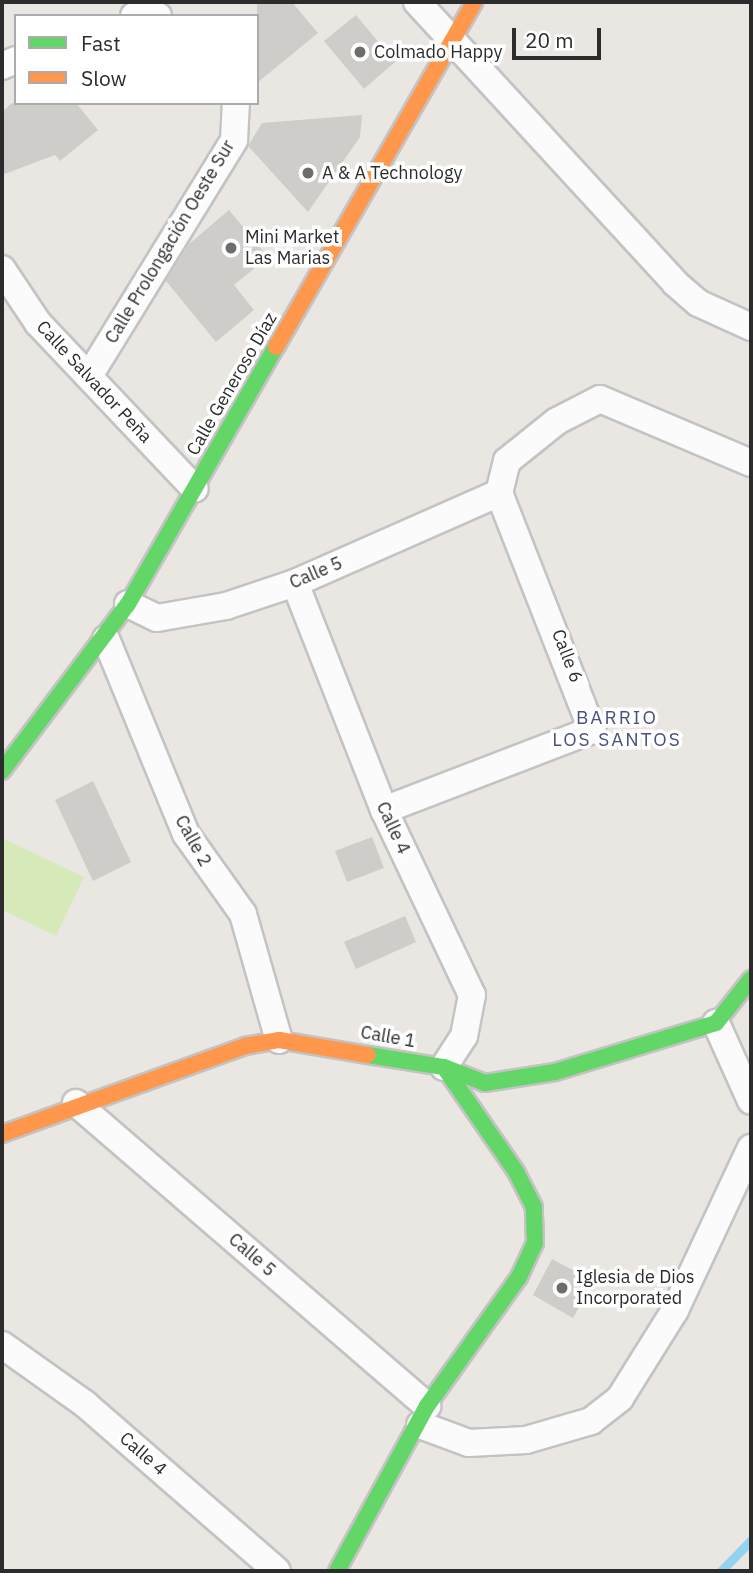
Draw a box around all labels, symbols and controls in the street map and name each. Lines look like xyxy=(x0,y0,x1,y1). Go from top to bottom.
legend xyxy=(14,14,259,105)
scale bar xyxy=(515,14,604,58)
text: 20 m xyxy=(525,26,574,54)
text: Fast xyxy=(81,29,121,57)
place label: Colmado Happy xyxy=(374,41,502,63)
marker: Colmado Happy xyxy=(352,44,368,60)
text: Slow xyxy=(81,64,127,92)
street label: Calle Prolongación Oeste Sur xyxy=(101,136,239,348)
place label: A & A Technology xyxy=(322,162,462,184)
marker: A & A Technology xyxy=(300,165,316,181)
place label: Mini Market Las Marias xyxy=(245,227,339,270)
marker: Mini Market Las Marias xyxy=(223,240,239,256)
street label: Calle Generoso Díaz xyxy=(182,309,282,459)
street label: Calle Salvador Peña xyxy=(32,316,156,448)
street label: Calle 5 xyxy=(286,552,346,594)
street label: Calle 6 xyxy=(547,626,587,686)
district label: BARRIO LOS SANTOS xyxy=(553,707,681,751)
street label: Calle 4 xyxy=(372,798,414,858)
street label: Calle 2 xyxy=(170,812,216,870)
street label: Calle 1 xyxy=(359,1022,417,1052)
street label: Calle 5 xyxy=(224,1229,280,1281)
place label: Iglesia de Dios Incorporated xyxy=(576,1267,695,1310)
marker: Iglesia de Dios Incorporated xyxy=(554,1280,570,1296)
street label: Calle 4 xyxy=(115,1428,171,1480)

